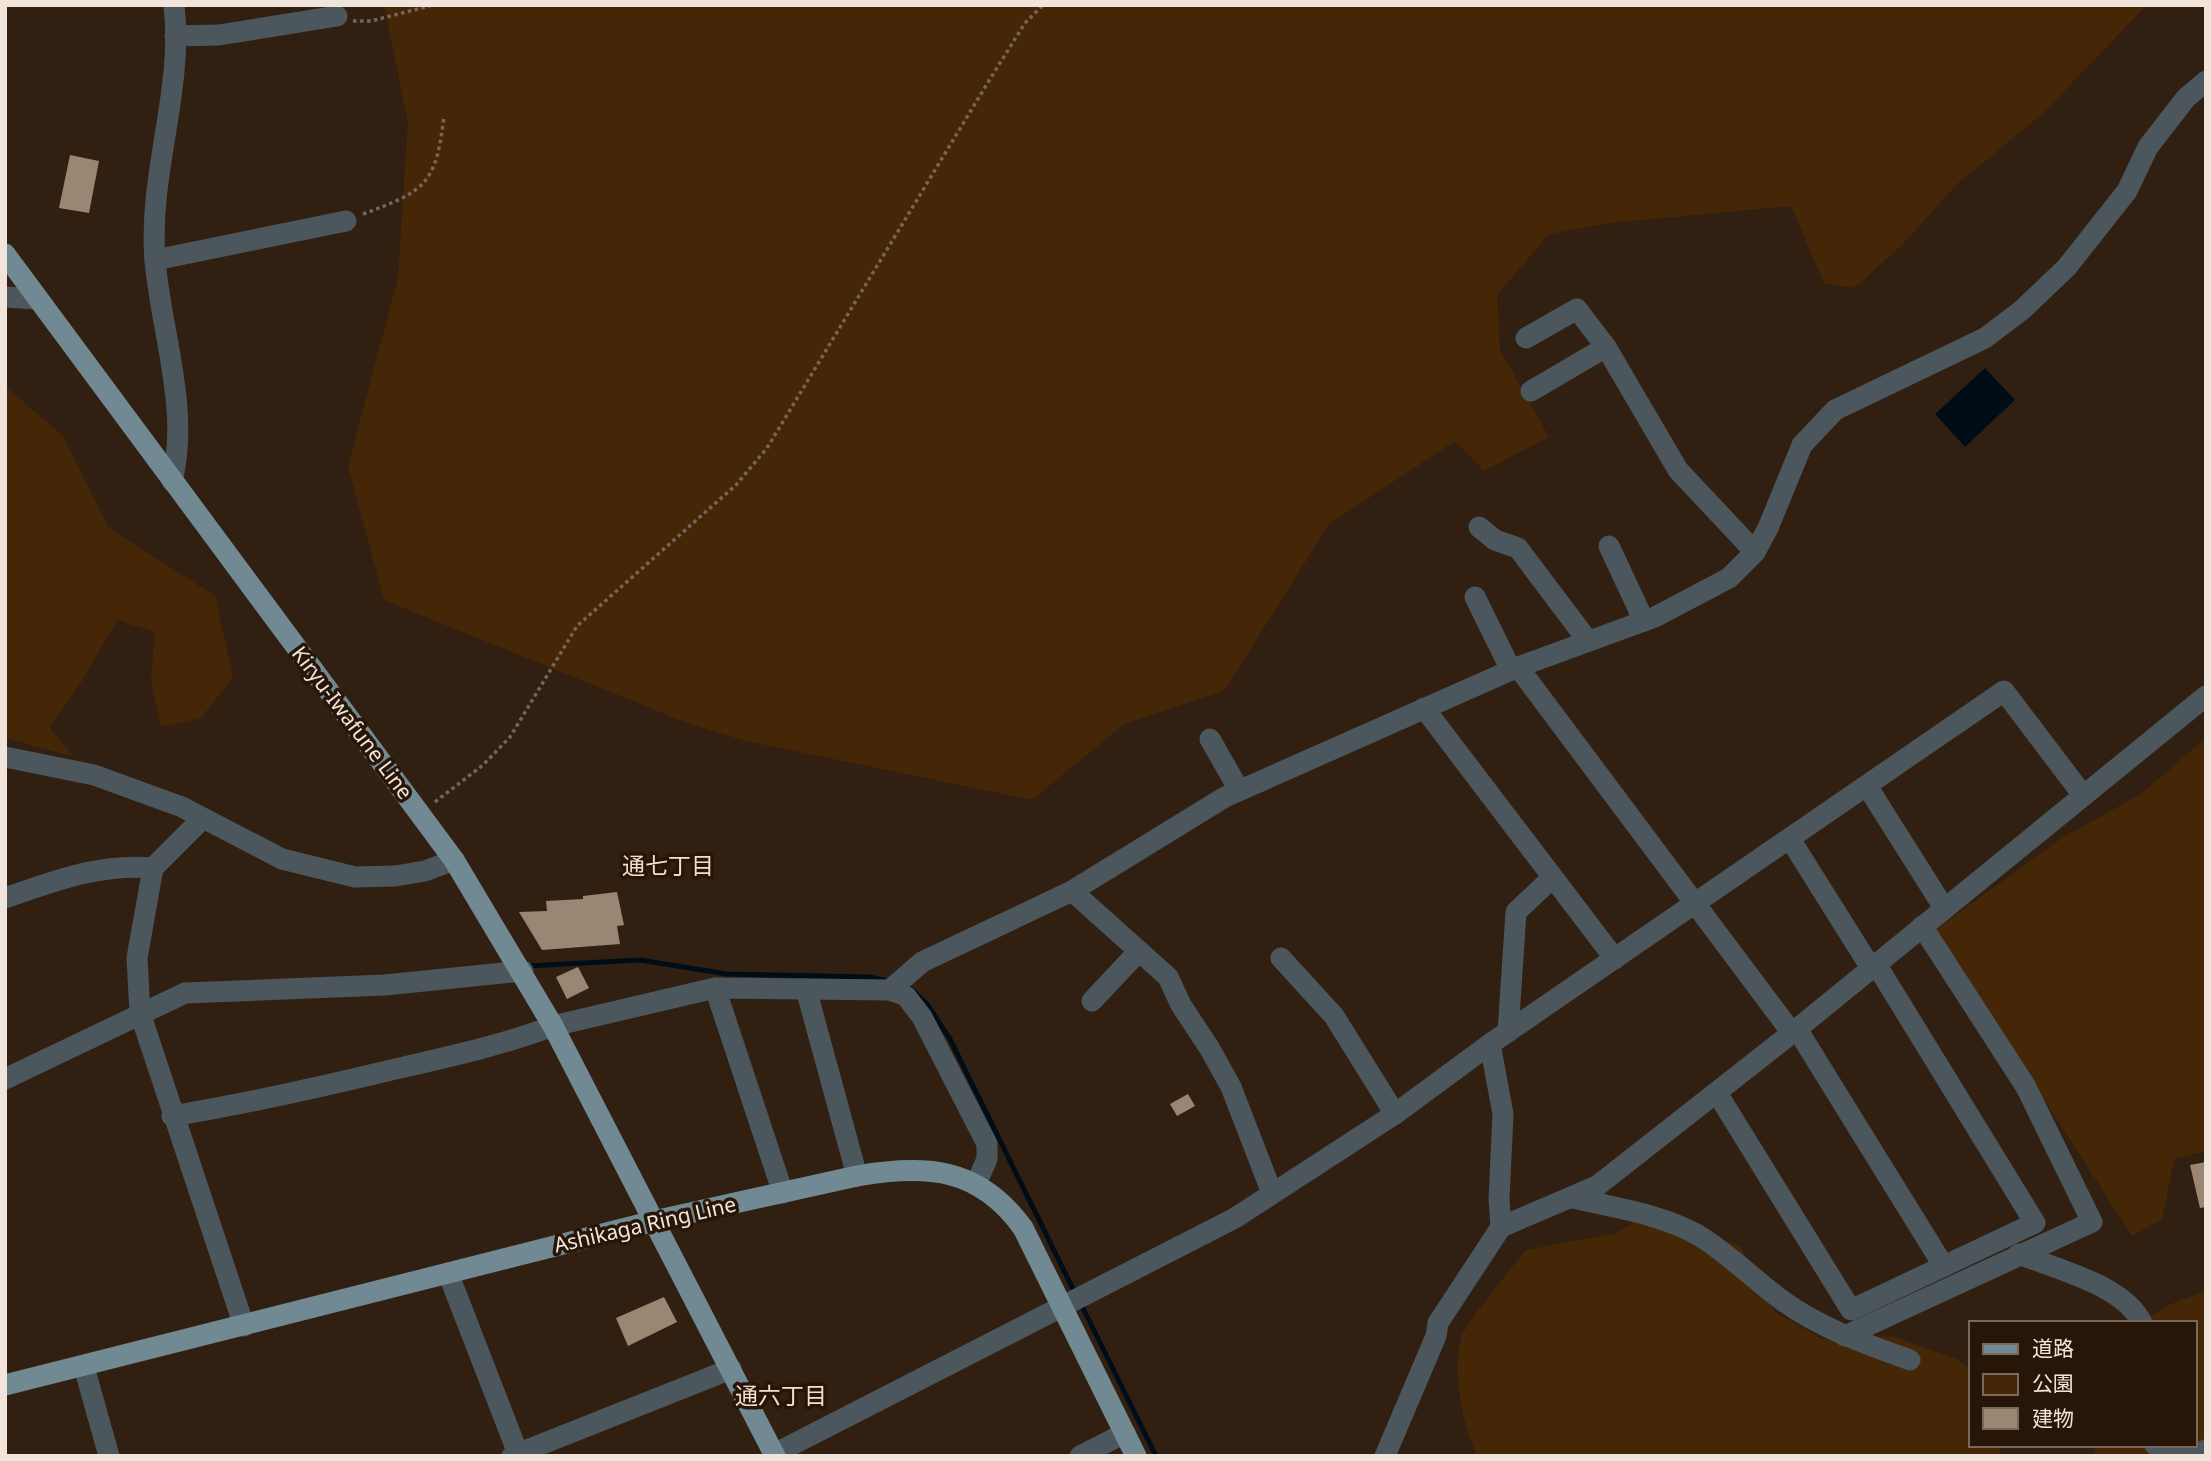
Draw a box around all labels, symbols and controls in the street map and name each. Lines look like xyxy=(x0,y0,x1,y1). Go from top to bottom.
street label: Kiryu-Iwafune Line xyxy=(286,640,420,805)
district label: 通七丁目 xyxy=(622,849,714,881)
street label: Ashikaga Ring Line xyxy=(551,1189,739,1259)
legend xyxy=(1969,1321,2197,1447)
text: 道路 xyxy=(2032,1334,2074,1362)
text: 公園 xyxy=(2032,1369,2074,1397)
district label: 通六丁目 xyxy=(735,1379,827,1411)
text: 建物 xyxy=(2032,1404,2074,1432)

